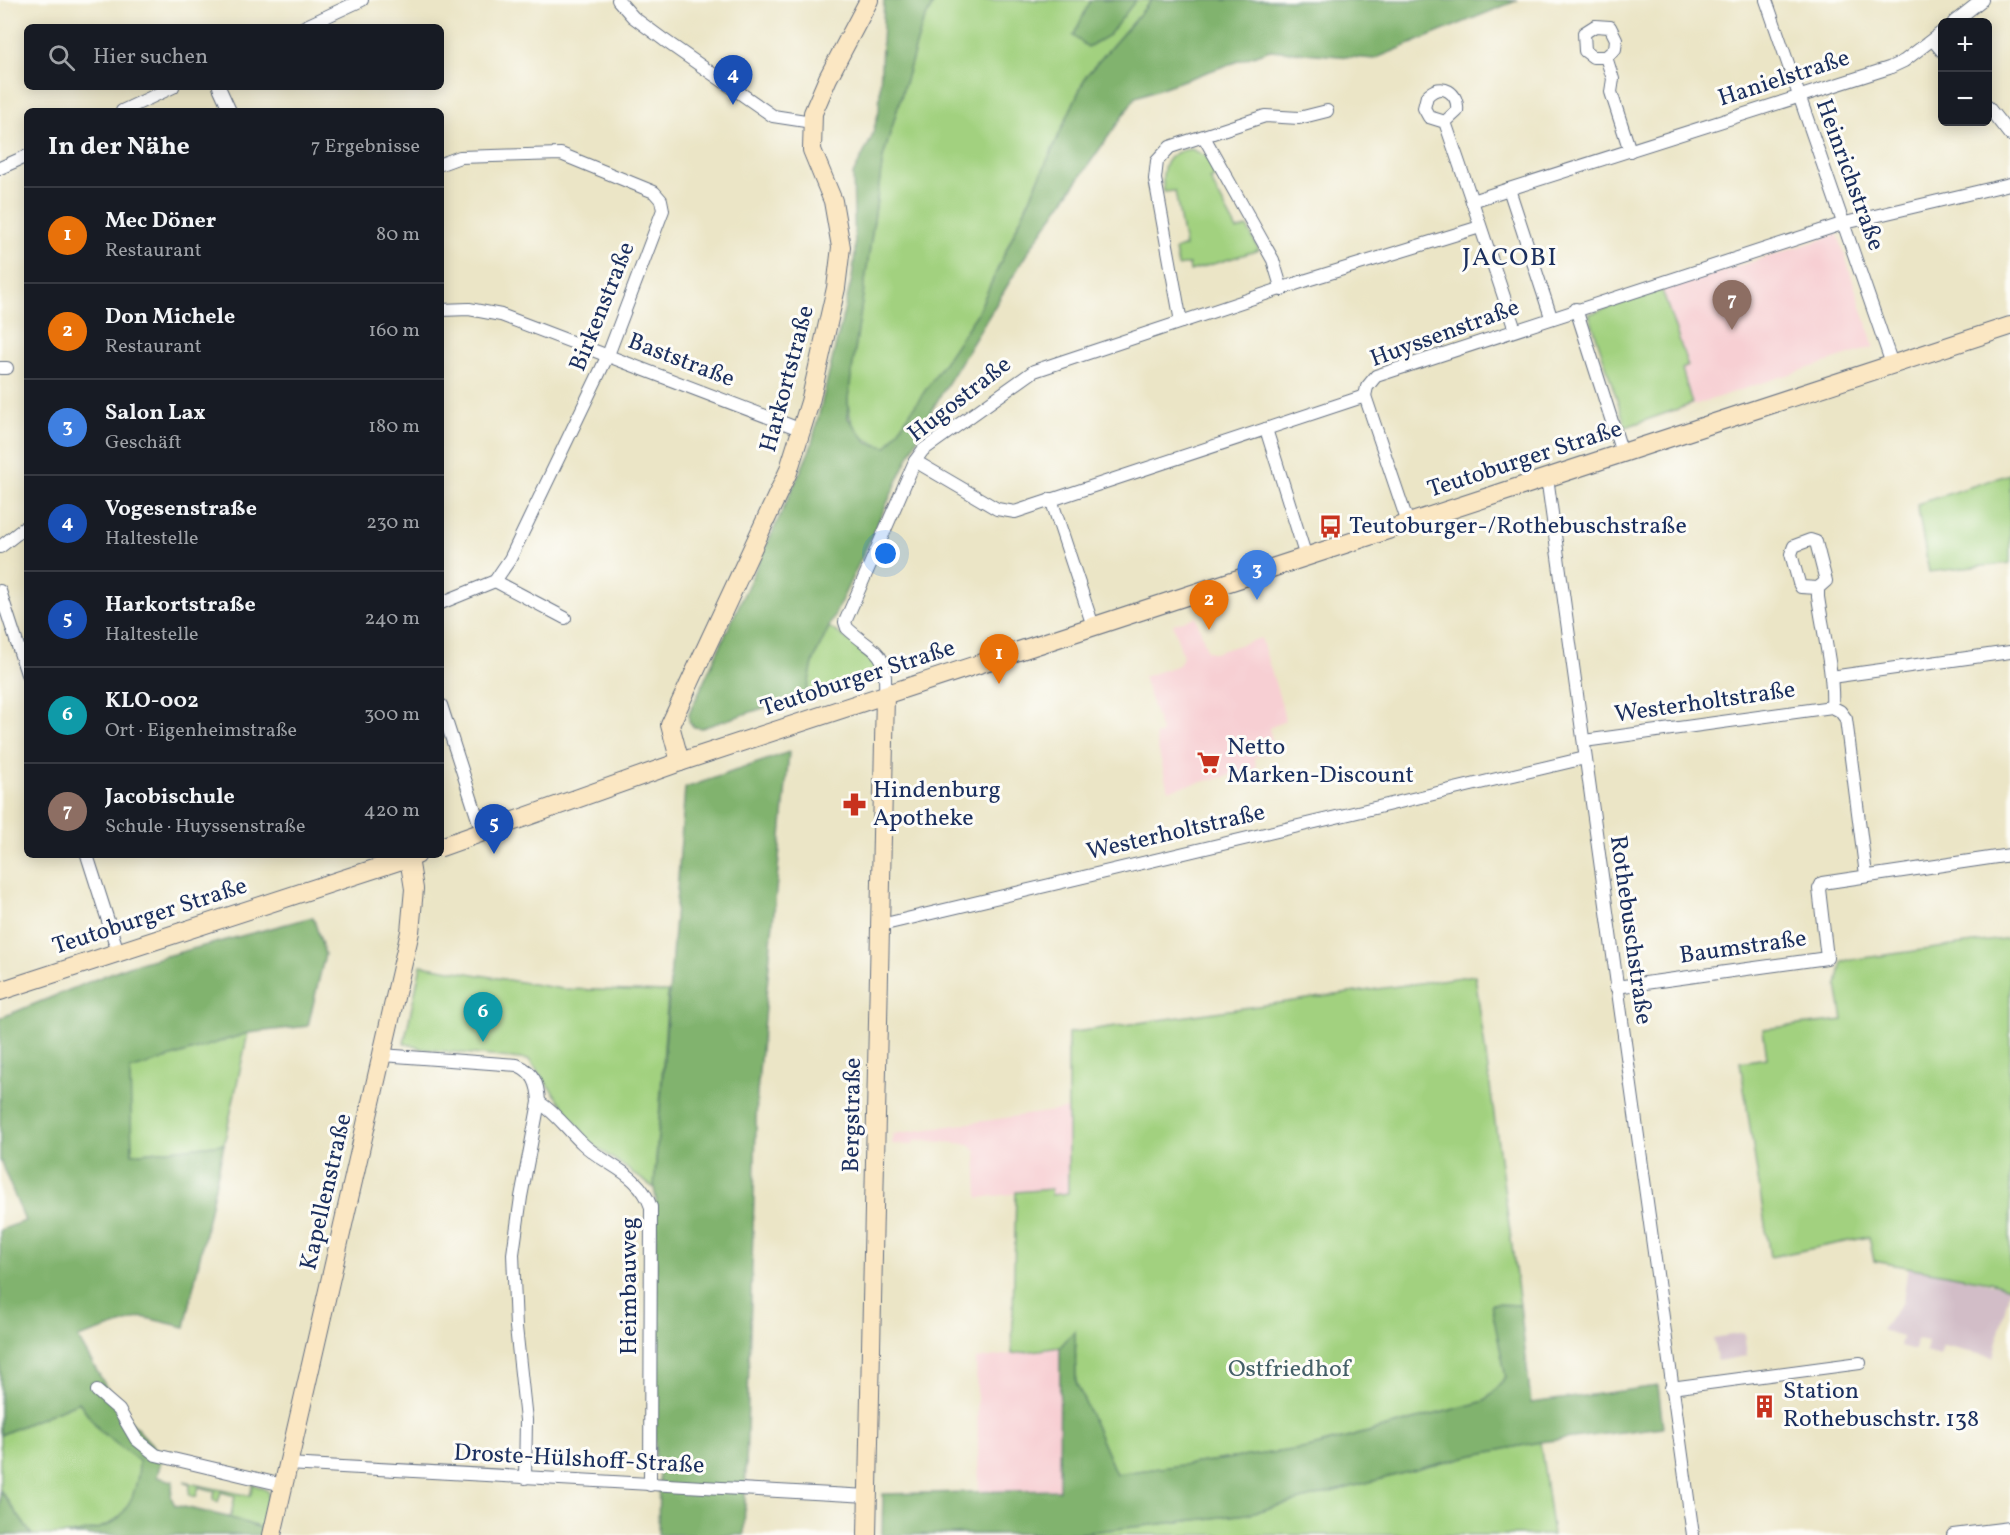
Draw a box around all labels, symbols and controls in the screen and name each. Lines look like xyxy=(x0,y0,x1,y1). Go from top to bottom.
map controls xyxy=(1938,18,1992,126)
button: + xyxy=(1938,18,1992,72)
search box xyxy=(24,24,444,90)
icon: search xyxy=(45,41,78,74)
text: Hier suchen xyxy=(93,42,208,73)
street label: Hanielstraße xyxy=(1714,42,1854,116)
pin: 4 xyxy=(714,56,752,105)
button: − xyxy=(1938,72,1992,126)
street label: Heinrichstraße xyxy=(1806,94,1892,256)
text: In der Nähe xyxy=(48,129,190,165)
text: 7 Ergebnisse xyxy=(311,133,420,161)
text: Mec Döner xyxy=(105,206,216,237)
text: 1 xyxy=(63,221,72,249)
text: 80 m xyxy=(376,221,420,249)
text: Restaurant xyxy=(105,237,202,265)
street label: Birkenstraße xyxy=(562,237,644,377)
district label: JACOBI xyxy=(1462,240,1558,276)
pin: 7 xyxy=(1712,280,1752,330)
street label: Huyssenstraße xyxy=(1366,291,1524,377)
text: Don Michele xyxy=(105,302,235,333)
street label: Harkortstraße xyxy=(752,302,824,456)
text: 2 xyxy=(62,317,73,345)
text: 160 m xyxy=(368,317,420,345)
street label: Baststraße xyxy=(623,325,739,397)
text: Restaurant xyxy=(105,333,202,361)
street label: Hugostraße xyxy=(901,349,1019,451)
text: Salon Lax xyxy=(105,398,206,429)
text: 3 xyxy=(62,413,73,441)
text: 180 m xyxy=(368,413,420,441)
street label: Teutoburger Straße xyxy=(1423,413,1627,507)
text: Geschäft xyxy=(105,429,182,457)
text: Vogesenstraße xyxy=(105,494,257,525)
text: 4 xyxy=(61,509,74,537)
text: 230 m xyxy=(366,509,420,537)
place label: Teutoburger-/Rothebuschstraße xyxy=(1349,510,1687,544)
bus stop icon: Teutoburger-/Rothebuschstraße xyxy=(1318,514,1344,540)
text: Haltestelle xyxy=(105,525,199,553)
your location xyxy=(871,539,900,568)
pin: 3 xyxy=(1238,550,1276,600)
pin: 2 xyxy=(1190,580,1228,630)
text: Harkortstraße xyxy=(105,590,256,621)
text: 5 xyxy=(63,605,72,633)
text: 240 m xyxy=(365,605,420,633)
text: Haltestelle xyxy=(105,621,199,649)
street label: Teutoburger Straße xyxy=(756,632,960,726)
pin: 1 xyxy=(980,634,1018,684)
street label: Westerholtstraße xyxy=(1612,673,1798,733)
text: KLO-002 xyxy=(105,686,199,717)
text: 6 xyxy=(62,701,73,729)
text: 300 m xyxy=(364,701,420,729)
text: Ort · Eigenheimstraße xyxy=(105,717,297,745)
place label: Netto Marken-Discount xyxy=(1227,731,1414,793)
supermarket icon: Netto Marken-Discount xyxy=(1196,749,1222,775)
place label: Hindenburg Apotheke xyxy=(873,774,1001,836)
text: Jacobischule xyxy=(105,782,235,813)
pharmacy icon: Hindenburg Apotheke xyxy=(842,792,868,818)
street label: Westerholtstraße xyxy=(1083,796,1269,870)
text: 7 xyxy=(63,797,72,825)
text: 420 m xyxy=(364,797,420,825)
pin: 5 xyxy=(474,804,514,854)
text: Schule · Huyssenstraße xyxy=(105,813,306,841)
street label: Rothebuschstraße xyxy=(1600,833,1660,1027)
street label: Teutoburger Straße xyxy=(48,870,252,964)
street label: Baumstraße xyxy=(1677,922,1809,974)
pin: 6 xyxy=(464,992,502,1042)
street label: Bergstraße xyxy=(835,1057,871,1173)
street label: Kapellenstraße xyxy=(292,1110,362,1274)
street label: Heimbauweg xyxy=(613,1217,647,1355)
park label: Ostfriedhof xyxy=(1228,1353,1353,1387)
place label: Station Rothebuschstr. 138 xyxy=(1783,1375,1979,1437)
building icon: Station Rothebuschstr. 138 xyxy=(1752,1393,1778,1419)
street label: Droste-Hülshoff-Straße xyxy=(453,1436,705,1484)

